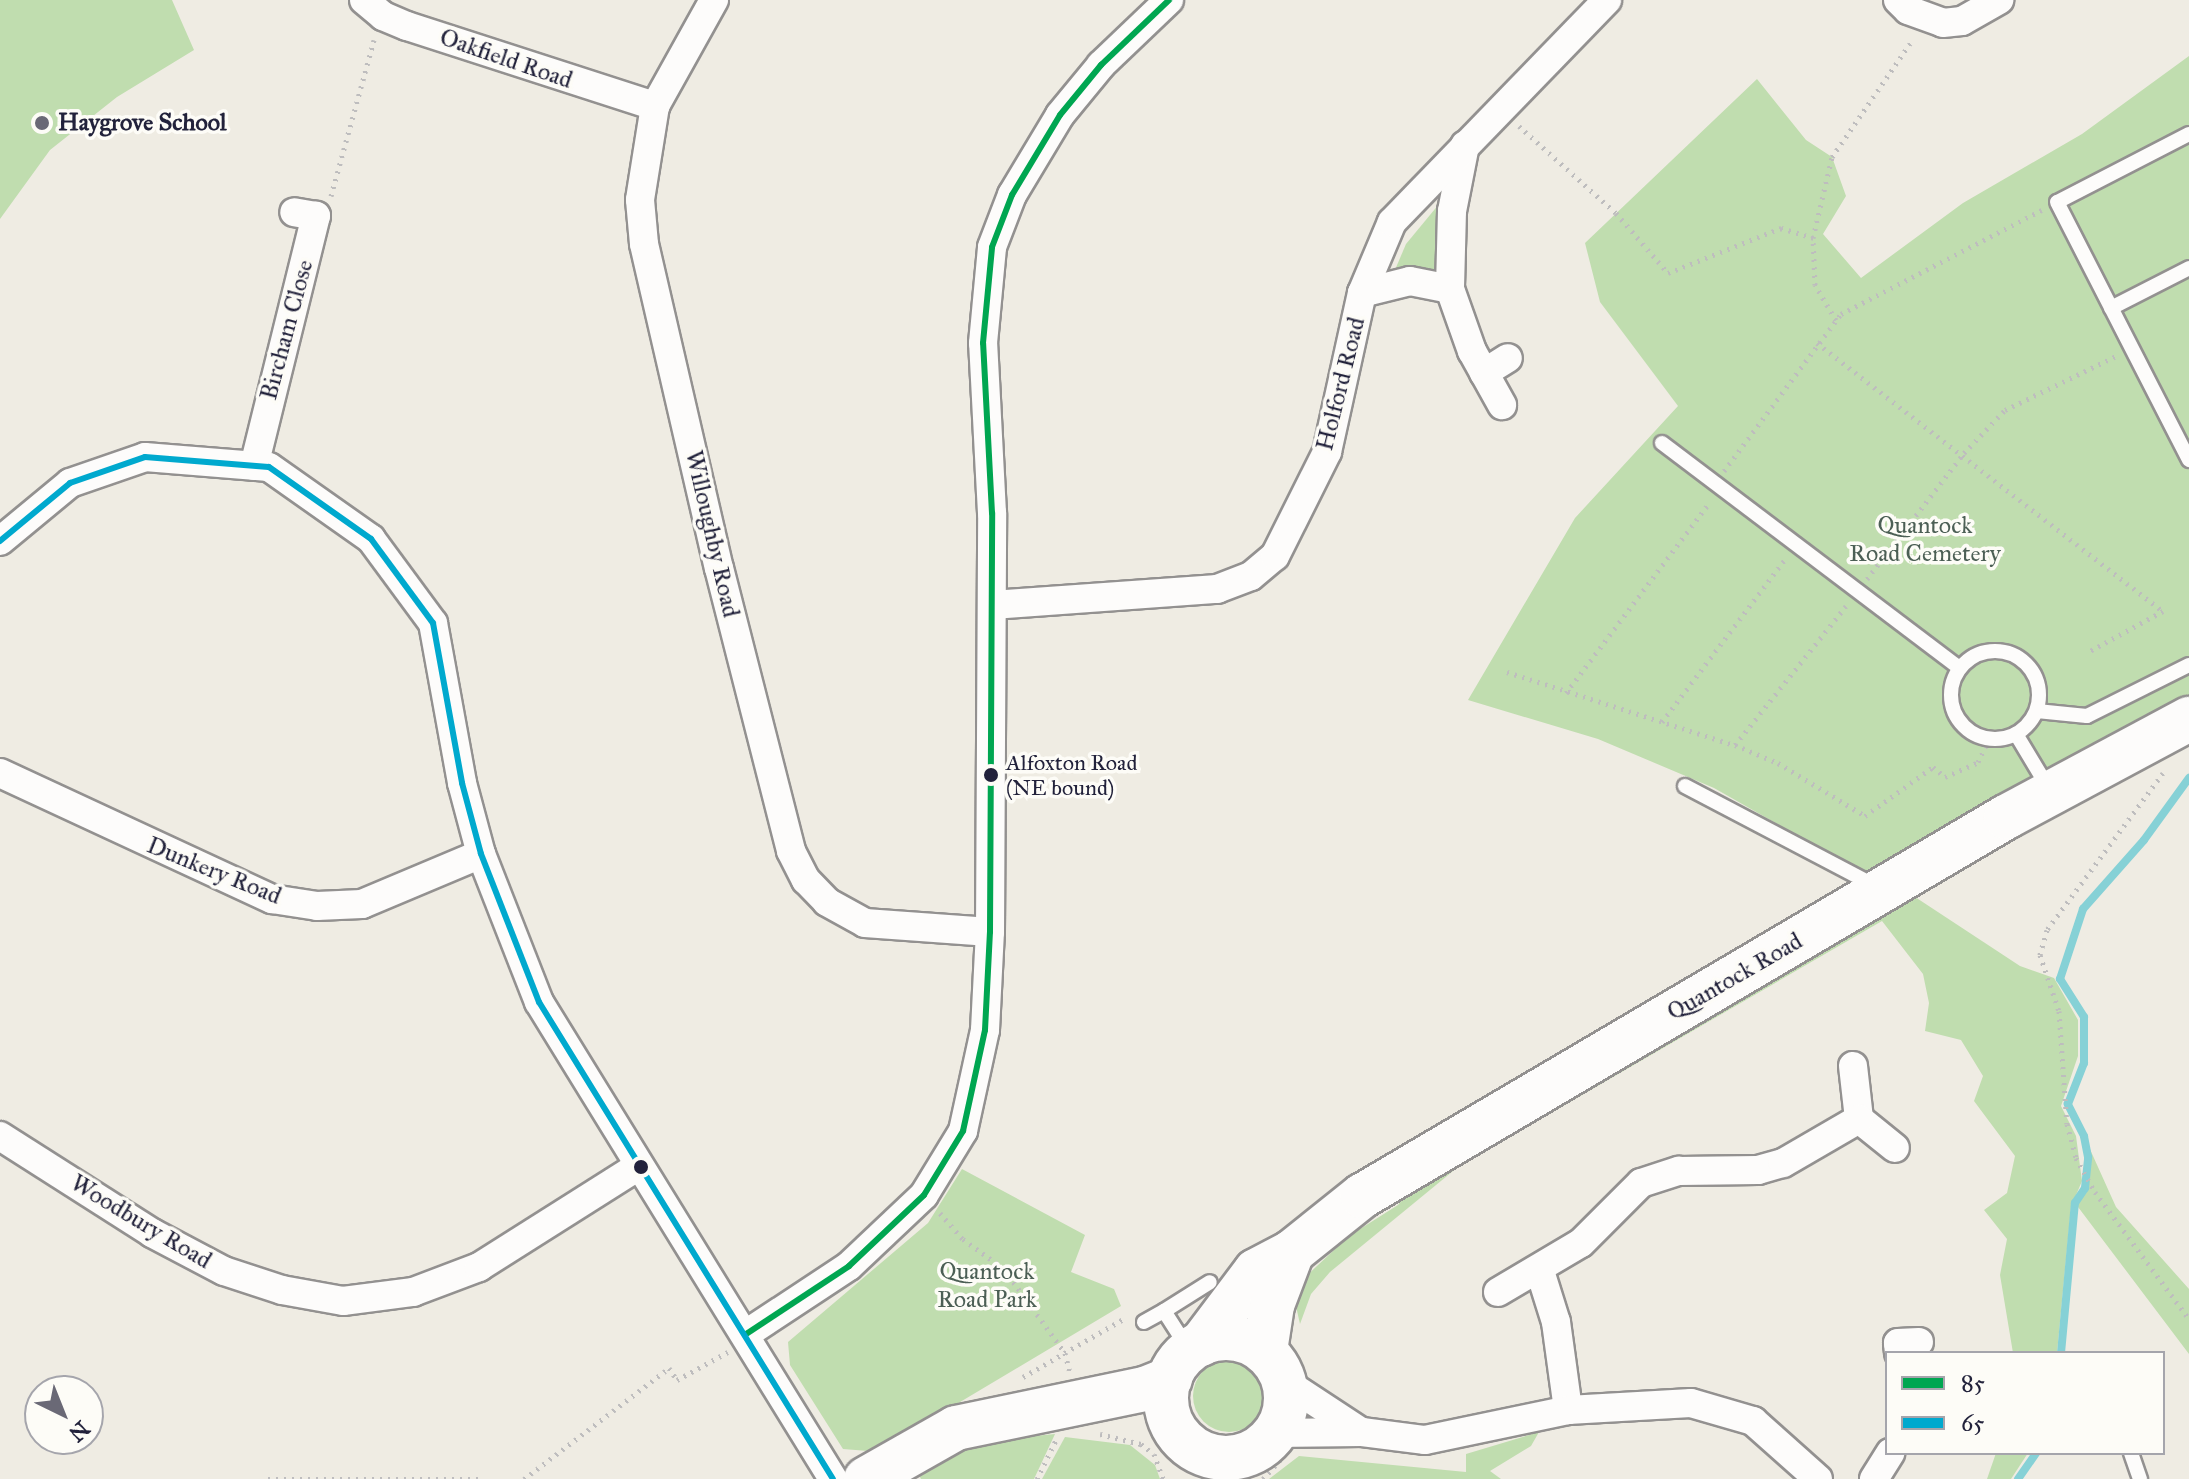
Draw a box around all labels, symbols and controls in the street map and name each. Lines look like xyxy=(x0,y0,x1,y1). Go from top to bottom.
street label: Oakfield Road xyxy=(436,23,576,95)
place label: Haygrove School xyxy=(58,109,227,137)
marker: Haygrove School xyxy=(33,114,51,132)
street label: Bircham Close xyxy=(254,257,320,403)
street label: Holford Road xyxy=(1311,314,1371,454)
street label: Willoughby Road xyxy=(679,448,745,620)
park label: Quantock Road Cemetery xyxy=(1849,512,2001,568)
place label: Alfoxton Road (NE bound) xyxy=(1006,749,1137,800)
marker: Alfoxton Road (NE bound) xyxy=(983,767,999,783)
street label: Dunkery Road xyxy=(143,831,285,911)
street label: Quantock Road xyxy=(1662,927,1808,1027)
unlabelled marker xyxy=(633,1159,649,1175)
street label: Woodbury Road xyxy=(65,1169,217,1275)
park label: Quantock Road Park xyxy=(937,1258,1037,1314)
legend xyxy=(1885,1351,2165,1455)
text: 85 xyxy=(1961,1368,1985,1398)
north arrow xyxy=(24,1375,104,1455)
text: 65 xyxy=(1961,1408,1984,1438)
text: N xyxy=(63,1415,95,1448)

